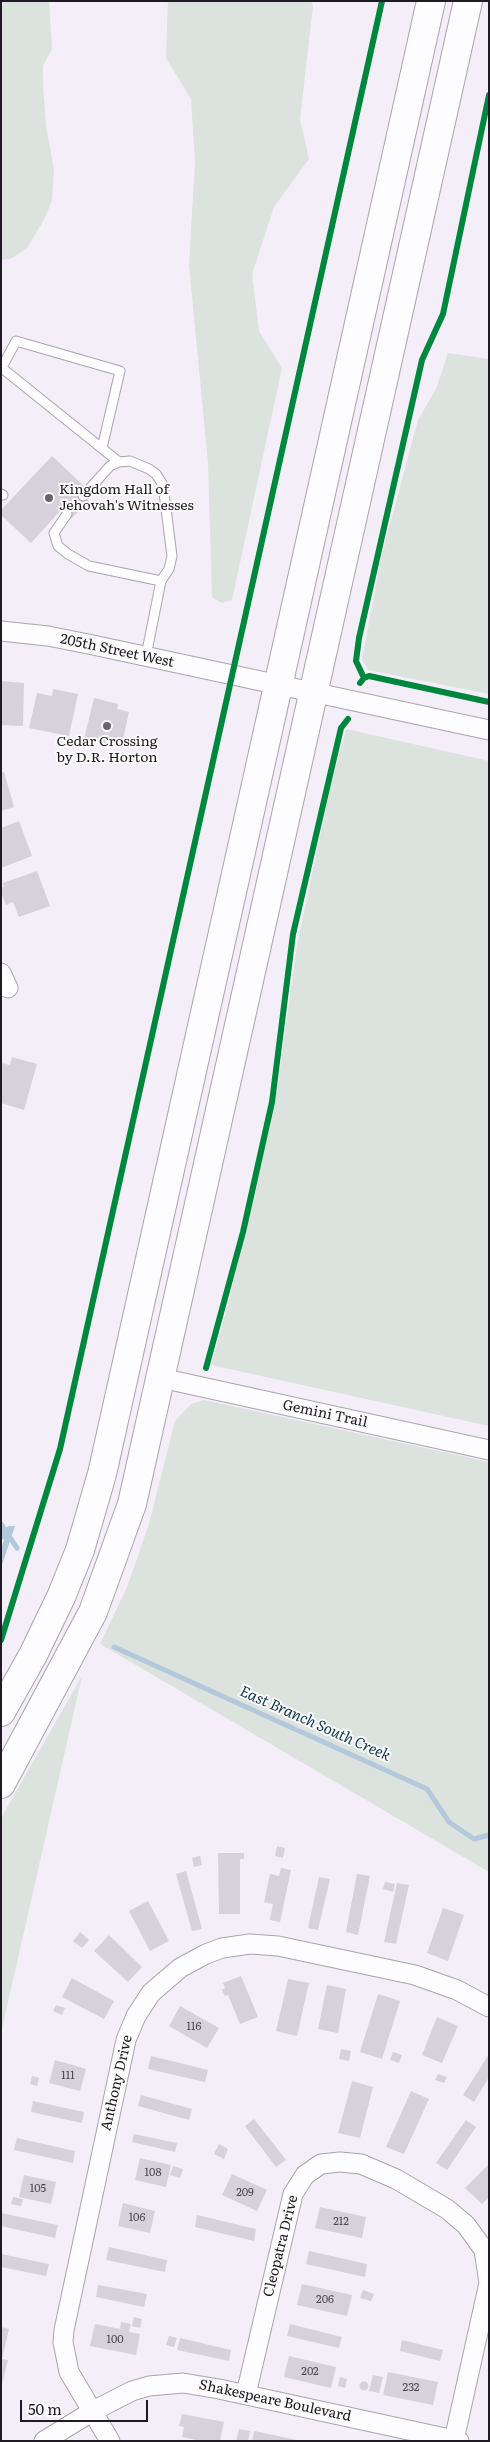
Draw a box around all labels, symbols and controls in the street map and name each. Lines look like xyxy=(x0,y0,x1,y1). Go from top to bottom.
place label: Kingdom Hall of Jehovah's Witnesses xyxy=(59,482,194,514)
marker: Kingdom Hall of Jehovah's Witnesses xyxy=(43,492,55,504)
street label: 205th Street West xyxy=(59,631,175,671)
marker: Cedar Crossing by D.R. Horton xyxy=(101,720,113,732)
place label: Cedar Crossing by D.R. Horton xyxy=(56,734,158,766)
street label: Gemini Trail xyxy=(281,1397,369,1431)
water label: East Branch South Creek xyxy=(237,1683,393,1765)
house number: 116 xyxy=(187,2020,201,2034)
street label: Anthony Drive xyxy=(98,2033,136,2133)
house number: 111 xyxy=(61,2069,75,2083)
house number: 108 xyxy=(145,2166,161,2180)
house number: 105 xyxy=(30,2182,46,2196)
house number: 209 xyxy=(236,2186,254,2200)
street label: Cleopatra Drive xyxy=(260,2193,302,2299)
house number: 106 xyxy=(129,2211,145,2225)
house number: 212 xyxy=(333,2215,349,2229)
house number: 206 xyxy=(316,2293,334,2307)
house number: 100 xyxy=(106,2333,124,2347)
house number: 202 xyxy=(301,2365,319,2379)
street label: Shakespeare Boulevard xyxy=(197,2377,353,2425)
house number: 232 xyxy=(403,2381,419,2395)
scale bar xyxy=(22,2390,150,2422)
text: 50 m xyxy=(28,2397,62,2420)

